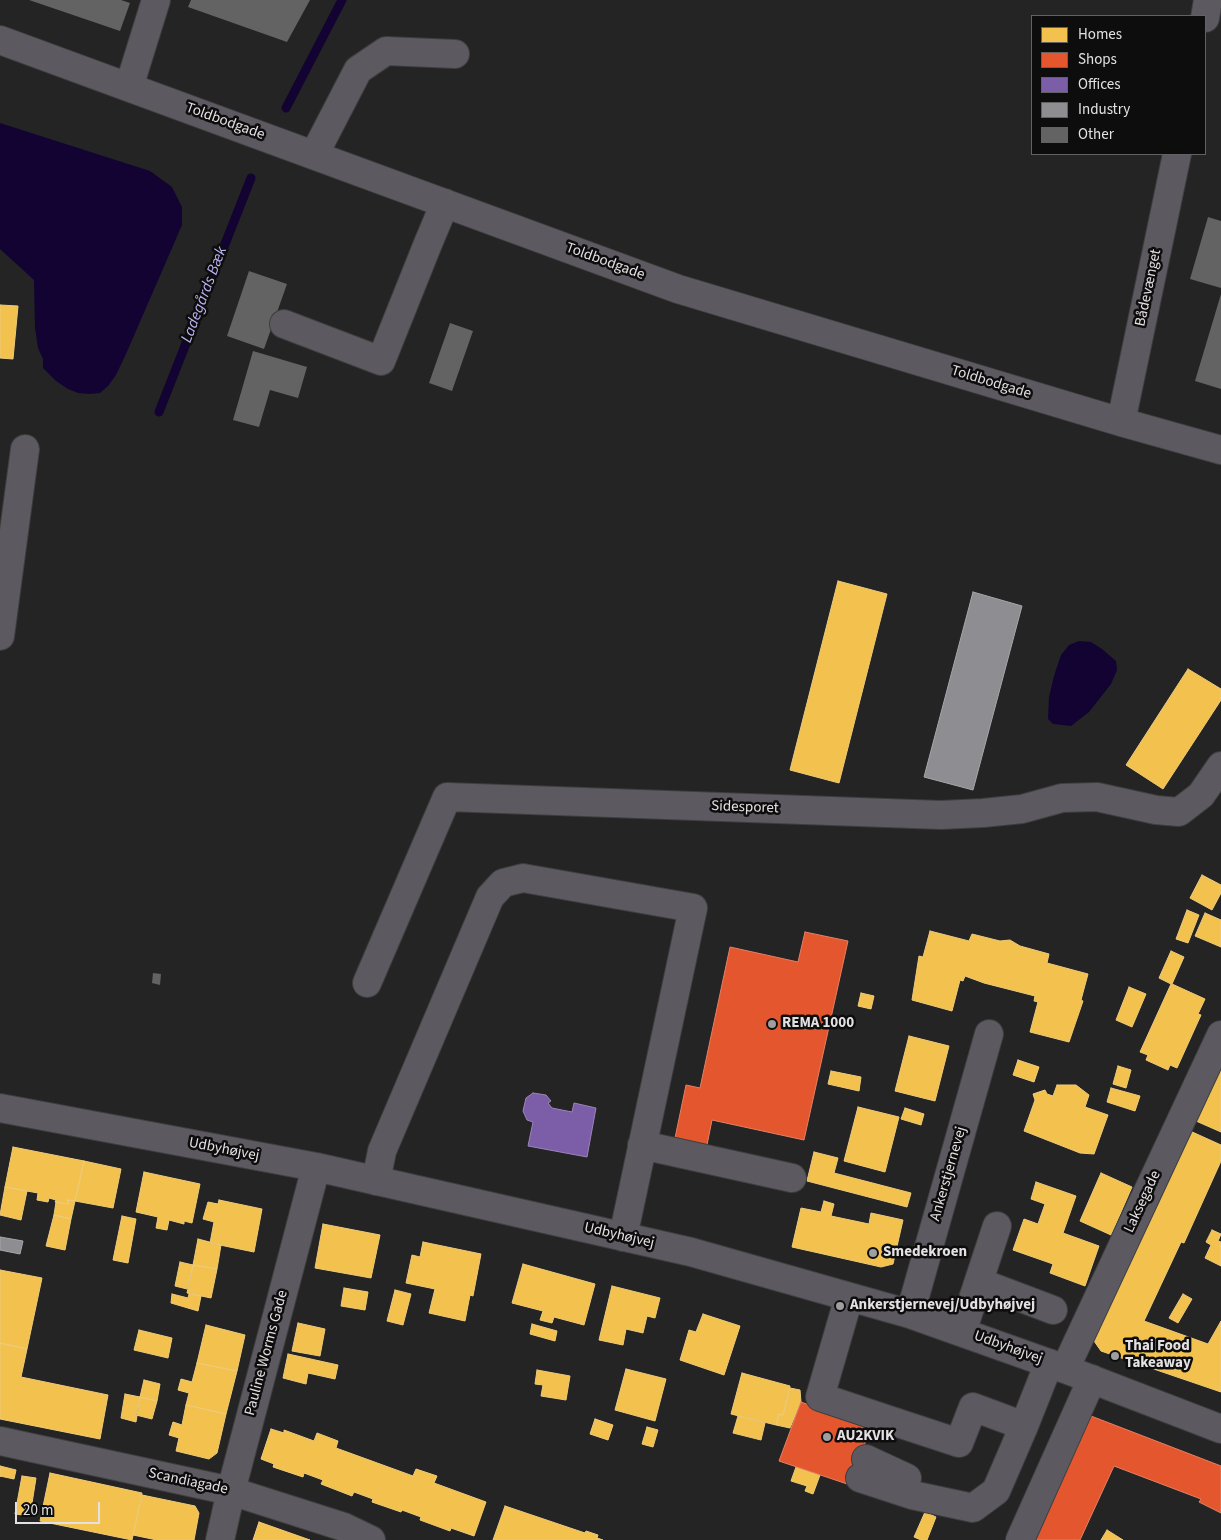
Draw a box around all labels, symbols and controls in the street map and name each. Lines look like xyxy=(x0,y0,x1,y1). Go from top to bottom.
legend xyxy=(1031,15,1206,155)
text: Homes xyxy=(1078,24,1122,45)
text: Shops xyxy=(1078,49,1117,70)
text: Offices xyxy=(1078,74,1121,95)
street label: Toldbodgade xyxy=(183,99,267,145)
text: Industry xyxy=(1078,99,1130,120)
text: Other xyxy=(1078,124,1114,145)
street label: Toldbodgade xyxy=(563,239,647,285)
water label: Ladegårds Bæk xyxy=(178,244,232,346)
street label: Bådevænget xyxy=(1132,248,1166,328)
street label: Toldbodgade xyxy=(949,362,1033,404)
street label: Sidesporet xyxy=(711,798,779,818)
place label: REMA 1000 xyxy=(782,1015,854,1033)
marker: REMA 1000 xyxy=(766,1018,778,1030)
street label: Ankerstjernevej xyxy=(927,1125,971,1223)
street label: Udbyhøjvej xyxy=(187,1134,261,1166)
street label: Laksegade xyxy=(1121,1168,1165,1236)
street label: Udbyhøjvej xyxy=(582,1219,656,1253)
place label: Smedekroen xyxy=(883,1244,967,1262)
marker: Smedekroen xyxy=(867,1247,879,1259)
street label: Pauline Worms Gade xyxy=(242,1288,292,1418)
place label: Ankerstjernevej/Udbyhøjvej xyxy=(850,1297,1035,1315)
marker: Ankerstjernevej/Udbyhøjvej xyxy=(834,1300,846,1312)
street label: Udbyhøjvej xyxy=(971,1327,1045,1369)
place label: Thai Food Takeaway xyxy=(1125,1338,1191,1373)
marker: Thai Food Takeaway xyxy=(1109,1350,1121,1362)
place label: AU2KVIK xyxy=(837,1428,894,1446)
marker: AU2KVIK xyxy=(821,1431,833,1443)
street label: Scandiagade xyxy=(147,1465,229,1499)
scale bar xyxy=(18,1492,102,1524)
text: 20 m xyxy=(23,1500,53,1521)

